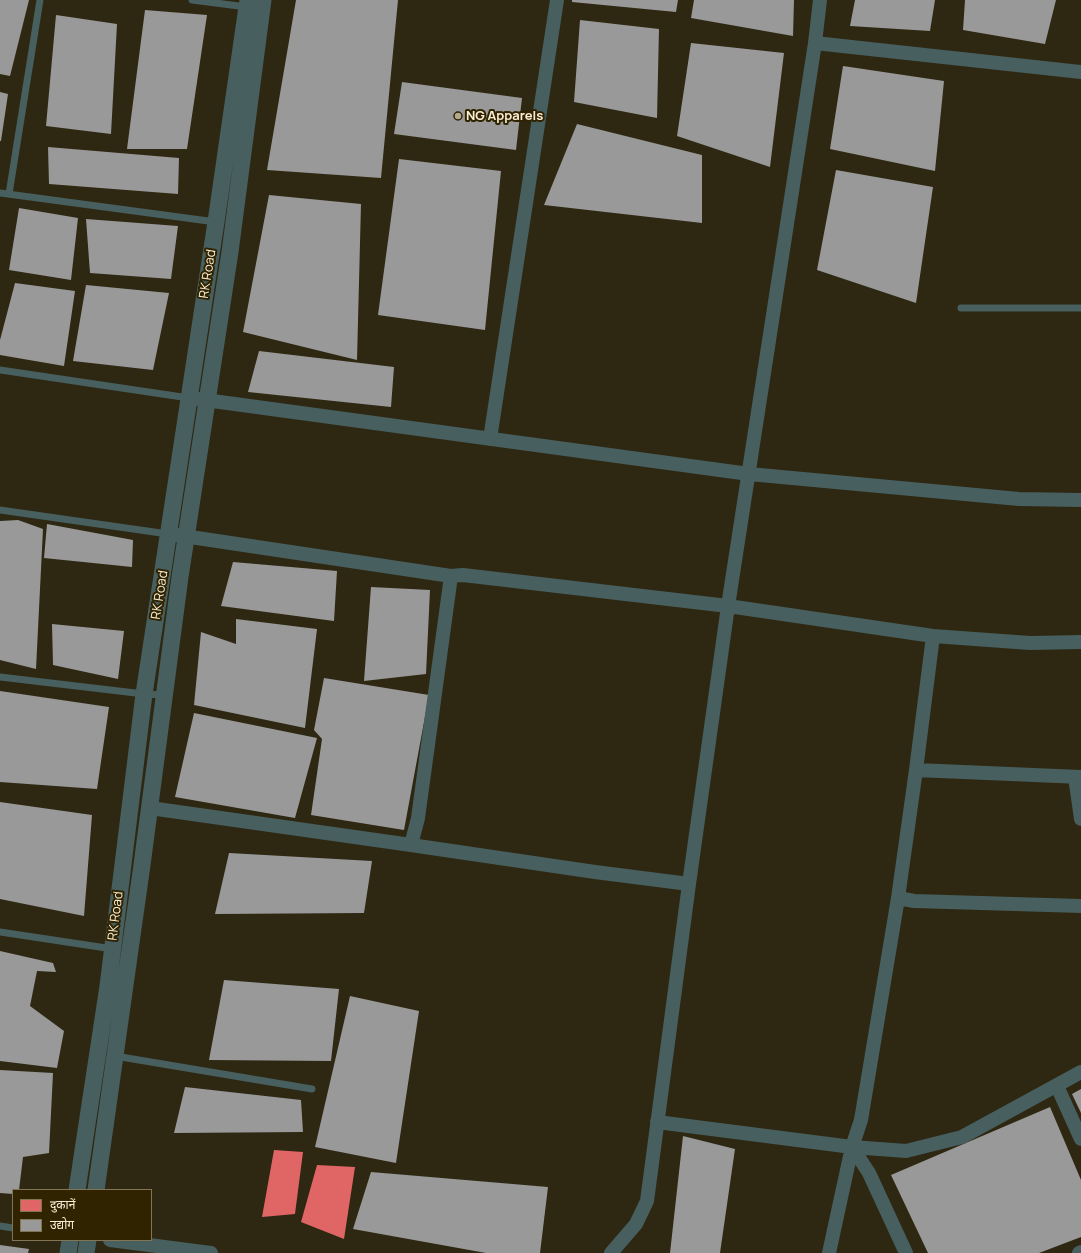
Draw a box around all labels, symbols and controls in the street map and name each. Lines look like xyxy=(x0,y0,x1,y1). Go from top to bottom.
place label: NG Apparels xyxy=(466,108,543,124)
marker: NG Apparels xyxy=(453,111,463,121)
street label: RK Road xyxy=(196,248,220,300)
street label: RK Road xyxy=(148,569,172,621)
street label: RK Road xyxy=(105,891,127,941)
legend xyxy=(12,1189,152,1241)
text: दुकानें xyxy=(50,1196,75,1213)
text: उद्योग xyxy=(50,1216,74,1233)

